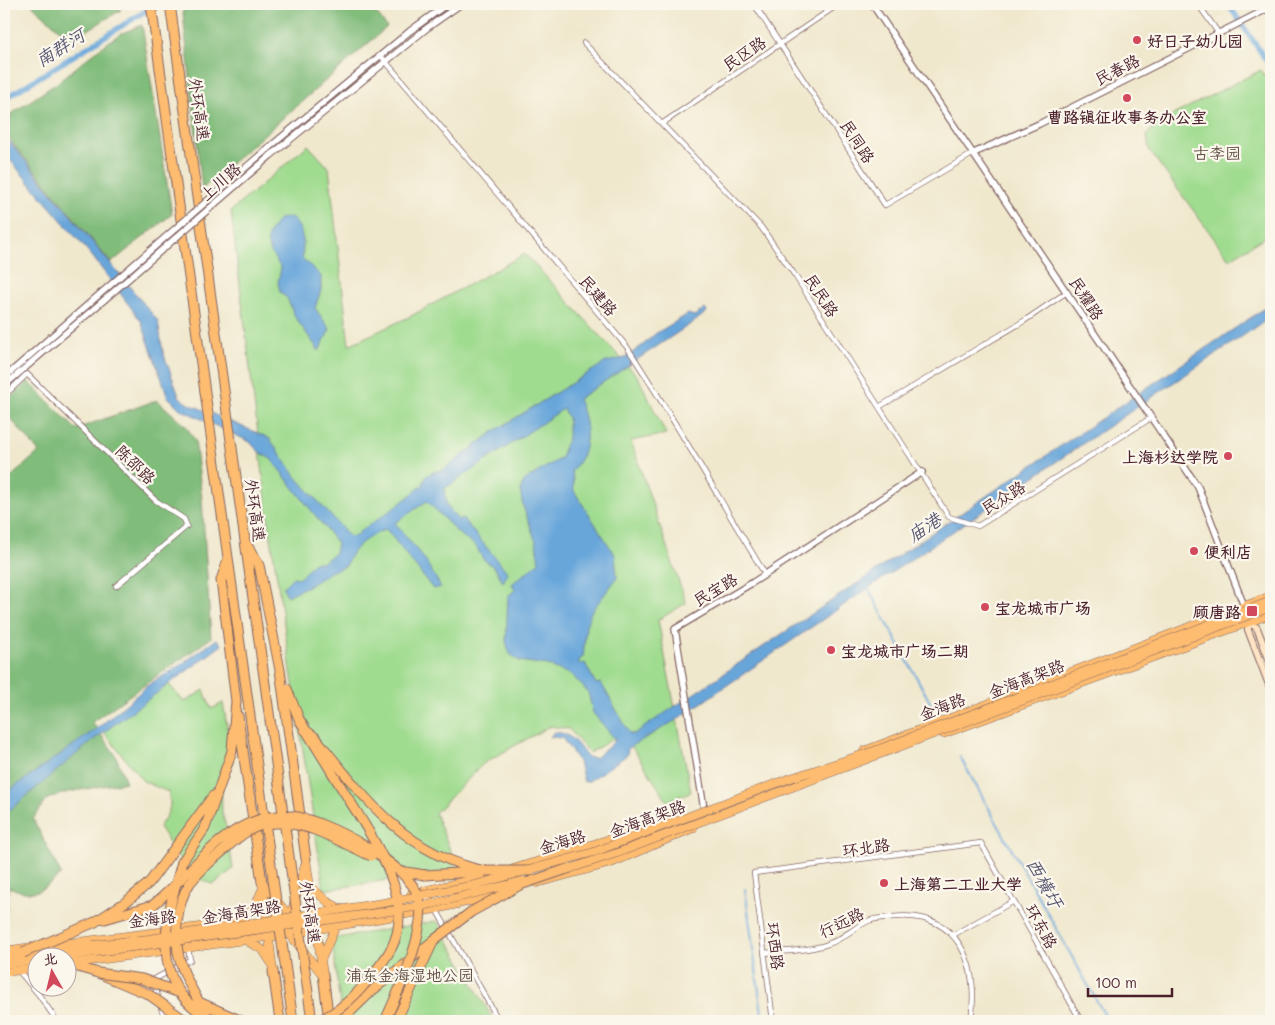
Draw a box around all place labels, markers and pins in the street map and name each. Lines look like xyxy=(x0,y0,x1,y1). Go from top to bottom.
place label: 好日子幼儿园 xyxy=(1147,30,1243,51)
marker: 好日子幼儿园 xyxy=(1131,34,1143,46)
marker: 曹路镇征收事务办公室 xyxy=(1121,92,1133,104)
place label: 曹路镇征收事务办公室 xyxy=(1047,106,1207,127)
place label: 上海杉达学院 xyxy=(1122,446,1218,467)
marker: 上海杉达学院 xyxy=(1222,450,1234,462)
place label: 便利店 xyxy=(1204,541,1252,562)
marker: 便利店 xyxy=(1188,545,1200,557)
place label: 宝龙城市广场 xyxy=(995,597,1091,618)
marker: 宝龙城市广场 xyxy=(979,601,991,613)
place label: 顾唐路 xyxy=(1193,601,1241,622)
marker: 顾唐路 xyxy=(1245,604,1259,618)
place label: 宝龙城市广场二期 xyxy=(841,640,969,661)
marker: 宝龙城市广场二期 xyxy=(825,644,837,656)
place label: 上海第二工业大学 xyxy=(894,873,1022,894)
marker: 上海第二工业大学 xyxy=(878,877,890,889)

